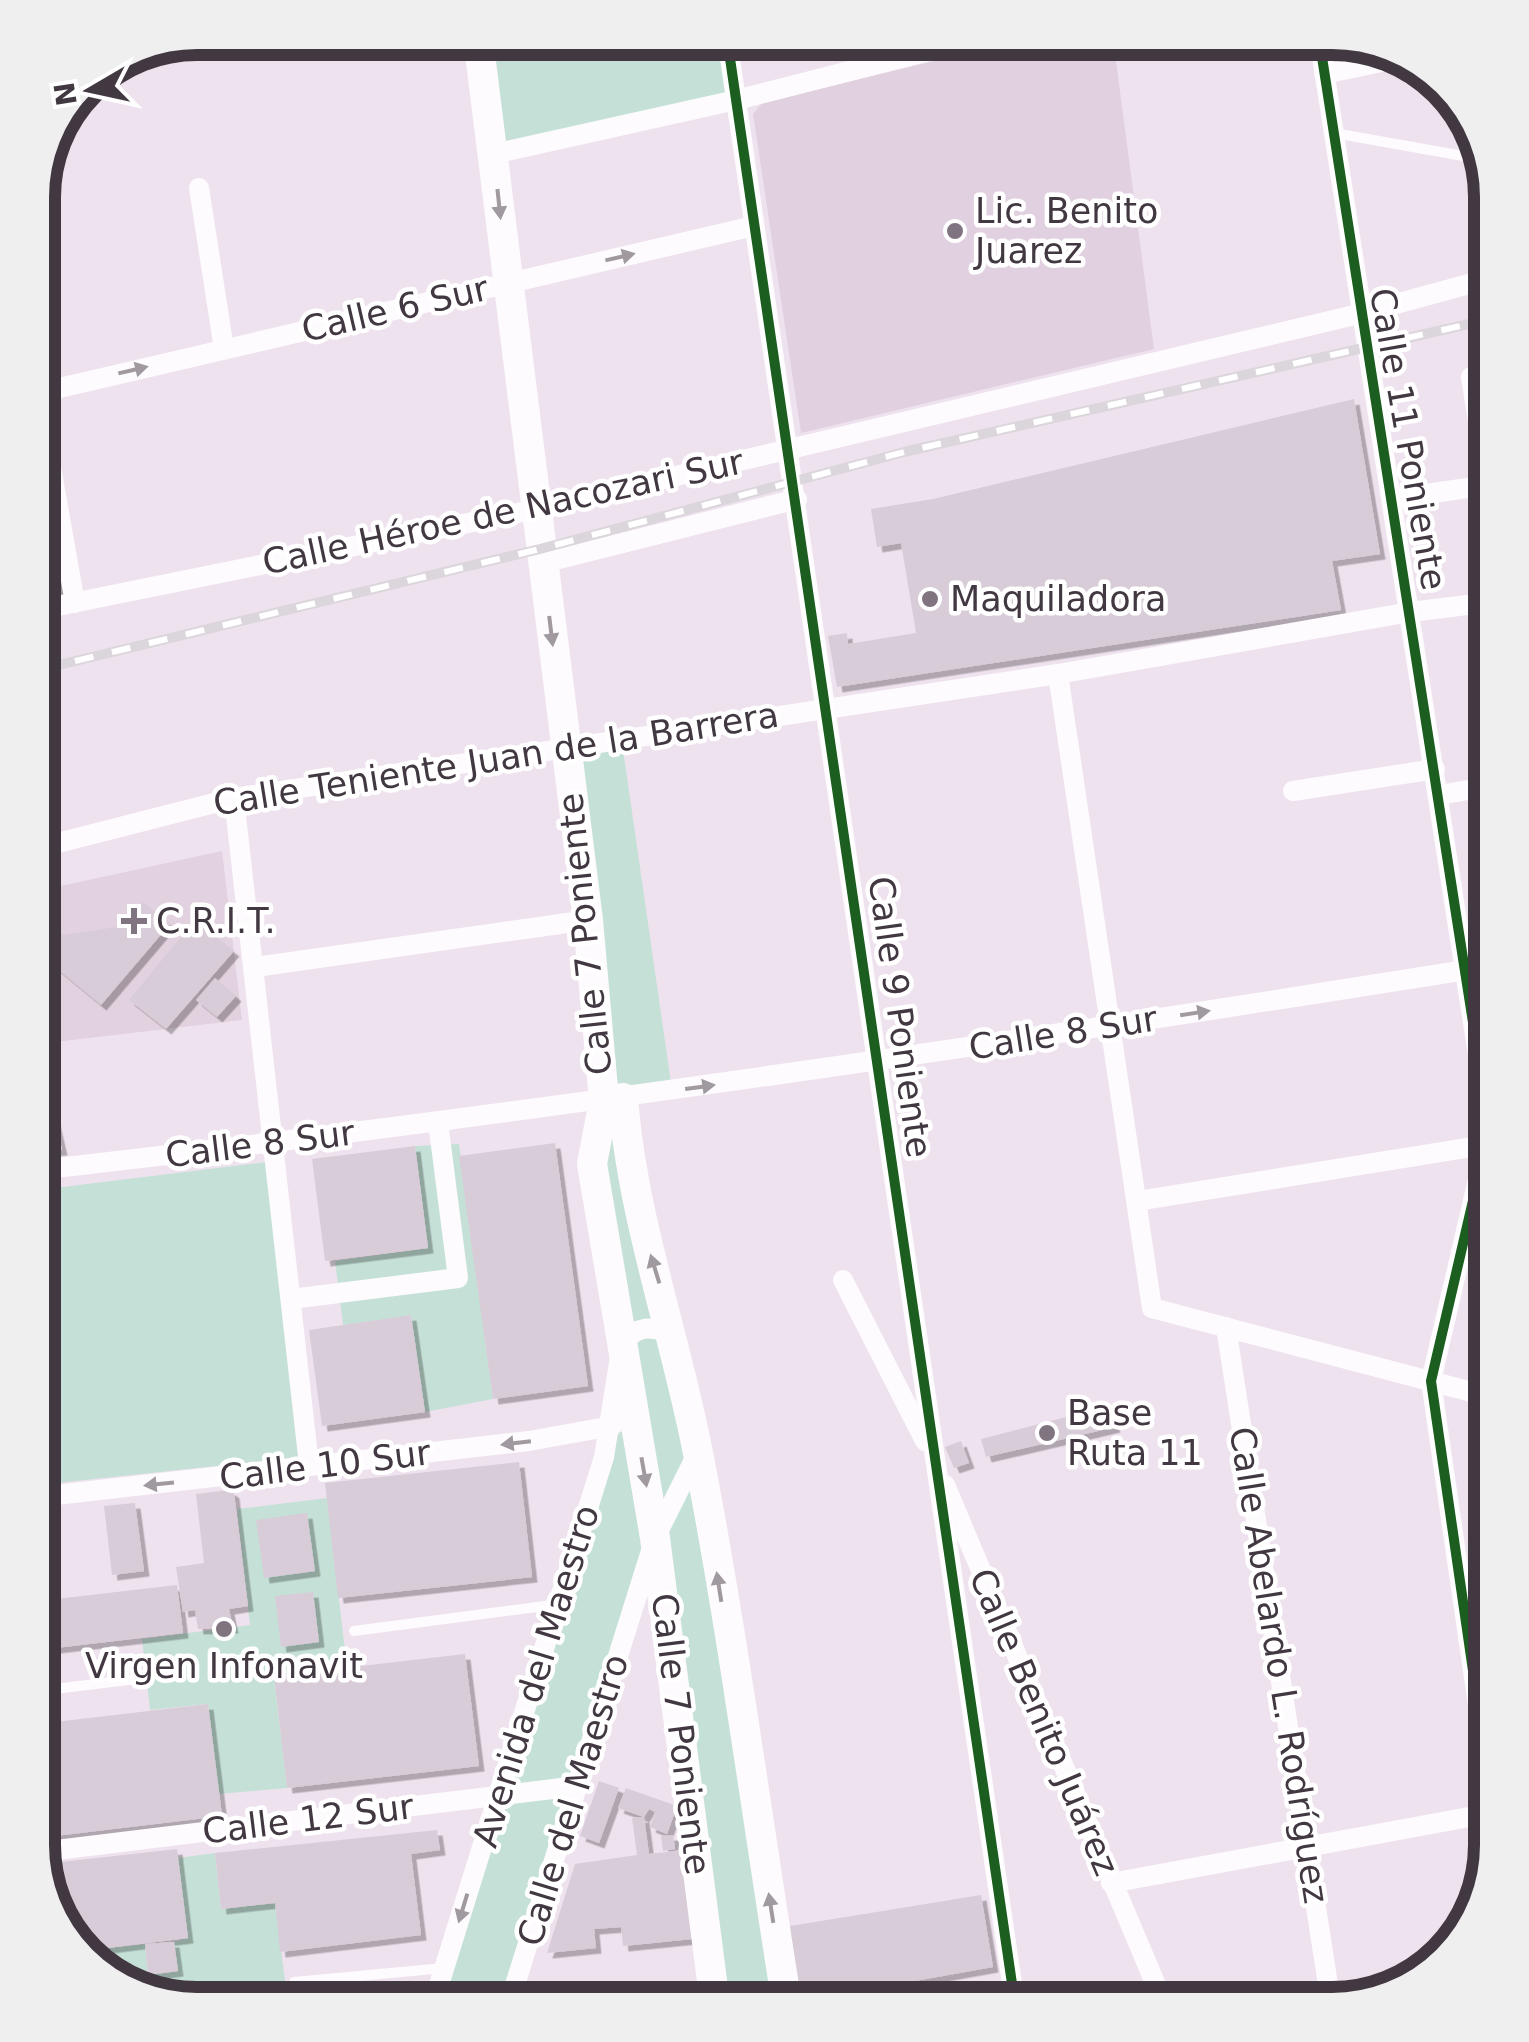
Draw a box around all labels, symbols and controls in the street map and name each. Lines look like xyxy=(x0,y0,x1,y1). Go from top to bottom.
north arrow xyxy=(40,40,140,140)
text: N xyxy=(48,80,84,108)
one-way arrow xyxy=(491,188,507,220)
place label: Lic. Benito Juarez xyxy=(973,191,1158,271)
marker: Lic. Benito Juarez xyxy=(944,220,966,242)
one-way arrow xyxy=(605,249,636,264)
street label: Calle 6 Sur xyxy=(298,268,493,350)
street label: Calle 11 Poniente xyxy=(1362,285,1454,593)
one-way arrow xyxy=(118,362,149,377)
street label: Calle Héroe de Nacozari Sur xyxy=(259,441,748,583)
place label: Maquiladora xyxy=(950,579,1166,619)
marker: Maquiladora xyxy=(919,588,941,610)
one-way arrow xyxy=(543,615,559,647)
street label: Calle Teniente Juan de la Barrera xyxy=(211,695,781,823)
street label: Calle 7 Poniente xyxy=(550,791,620,1077)
street label: Calle 9 Poniente xyxy=(860,874,940,1160)
place label: C.R.I.T. xyxy=(156,901,276,941)
marker: C.R.I.T. xyxy=(121,908,147,934)
street label: Calle 8 Sur xyxy=(966,998,1161,1068)
one-way arrow xyxy=(1179,1004,1211,1020)
one-way arrow xyxy=(685,1079,717,1095)
street label: Calle 8 Sur xyxy=(163,1112,357,1175)
one-way arrow xyxy=(647,1253,662,1284)
place label: Base Ruta 11 xyxy=(1067,1393,1203,1473)
marker: Base Ruta 11 xyxy=(1036,1422,1058,1444)
street label: Calle Abelardo L. Rodríguez xyxy=(1222,1424,1336,1906)
street label: Calle 10 Sur xyxy=(217,1432,433,1498)
one-way arrow xyxy=(500,1435,532,1451)
one-way arrow xyxy=(637,1457,652,1488)
one-way arrow xyxy=(142,1476,174,1492)
street label: Avenida del Maestro xyxy=(465,1500,607,1852)
street label: Calle Benito Juárez xyxy=(961,1563,1127,1881)
one-way arrow xyxy=(711,1571,727,1603)
street label: Calle 7 Poniente xyxy=(644,1591,718,1877)
marker: Virgen Infonavit xyxy=(213,1618,235,1640)
place label: Virgen Infonavit xyxy=(85,1646,363,1686)
street label: Calle del Maestro xyxy=(510,1649,636,1951)
street label: Calle 12 Sur xyxy=(200,1786,416,1852)
one-way arrow xyxy=(763,1892,778,1923)
one-way arrow xyxy=(455,1894,470,1924)

